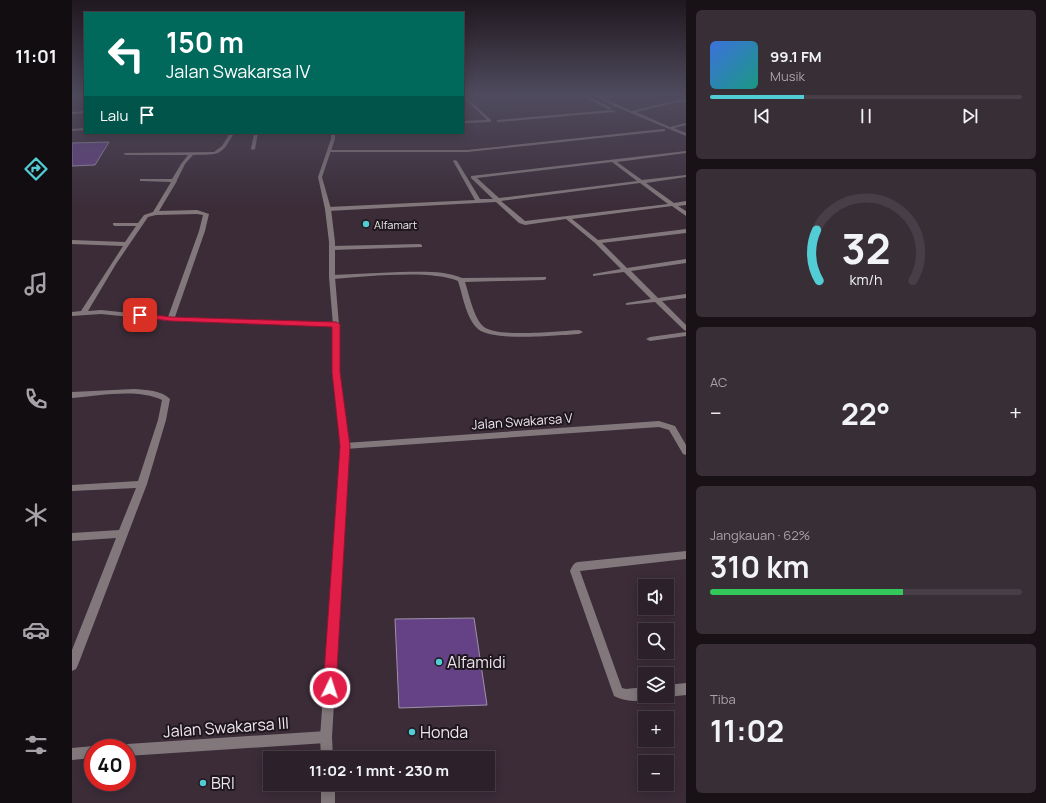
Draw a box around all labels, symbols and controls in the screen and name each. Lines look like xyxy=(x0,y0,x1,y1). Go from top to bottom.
text: 150 m xyxy=(166,23,244,61)
icon: left xyxy=(100,28,152,80)
text: 11:01 xyxy=(15,44,57,68)
text: 99.1 FM xyxy=(770,46,822,67)
text: Jalan Swakarsa IV xyxy=(166,59,310,83)
text: Musik xyxy=(770,67,805,85)
icon: arrive xyxy=(136,104,158,126)
text: Lalu xyxy=(100,105,128,126)
icon: previous xyxy=(751,105,773,127)
icon: pause xyxy=(855,105,877,127)
icon: next xyxy=(959,105,981,127)
icon: directions xyxy=(22,155,50,183)
place label: Alfamart xyxy=(374,217,417,232)
marker: Alfamart xyxy=(361,219,371,229)
text: 32 xyxy=(842,220,890,276)
text: km/h xyxy=(849,269,883,288)
icon: music xyxy=(22,270,50,298)
pin xyxy=(123,298,157,332)
icon: arrive xyxy=(129,304,151,326)
text: AC xyxy=(710,373,727,391)
icon: phone xyxy=(22,385,50,413)
text: 22° xyxy=(841,393,890,434)
text: − xyxy=(710,398,722,428)
text: + xyxy=(1009,398,1022,428)
street label: Jalan Swakarsa V xyxy=(471,408,573,434)
icon: climate xyxy=(22,501,50,529)
text: Jangkauan · 62% xyxy=(710,526,810,544)
text: 310 km xyxy=(710,546,809,587)
map controls xyxy=(638,579,674,791)
button: sound xyxy=(638,579,674,615)
icon: car xyxy=(22,616,50,644)
button: search xyxy=(638,623,674,659)
place label: Alfamidi xyxy=(447,651,506,673)
marker: Alfamidi xyxy=(434,657,444,667)
position arrow xyxy=(309,667,351,709)
button: layers xyxy=(638,667,674,703)
text: Tiba xyxy=(710,690,736,708)
text: 11:02 xyxy=(710,710,784,751)
button: + xyxy=(638,711,674,747)
street label: Jalan Swakarsa III xyxy=(162,712,290,742)
place label: Honda xyxy=(420,721,468,743)
marker: Honda xyxy=(407,727,417,737)
icon: filters xyxy=(22,731,50,759)
speed limit sign: 40 xyxy=(84,739,136,791)
button: − xyxy=(638,755,674,791)
text: 11:02 · 1 mnt · 230 m xyxy=(309,760,449,781)
place label: BRI xyxy=(211,772,235,794)
marker: BRI xyxy=(198,778,208,788)

